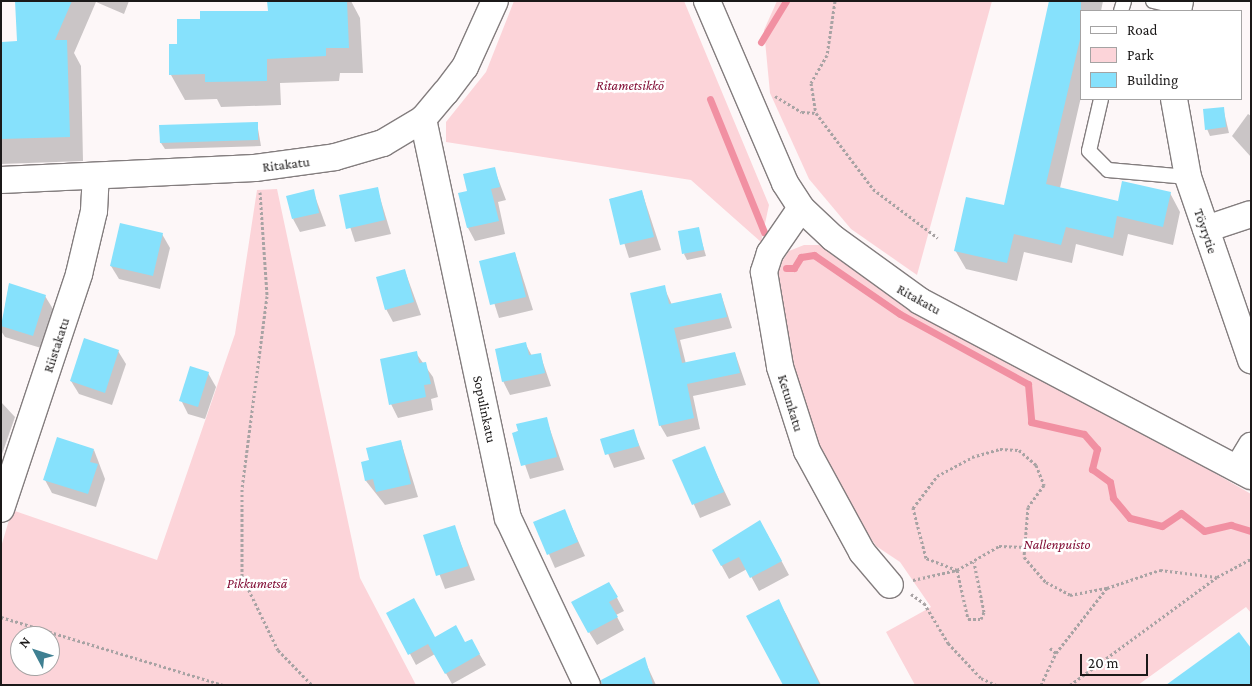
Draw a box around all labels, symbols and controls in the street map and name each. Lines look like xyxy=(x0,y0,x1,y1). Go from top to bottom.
legend xyxy=(1080,10,1242,100)
text: Road xyxy=(1127,22,1157,38)
text: Park xyxy=(1127,47,1154,63)
text: Building xyxy=(1127,72,1178,88)
park label: Ritametsikkö xyxy=(596,77,664,93)
street label: Ritakatu xyxy=(261,153,311,175)
street label: Töyrytie xyxy=(1190,206,1222,256)
street label: Ritakatu xyxy=(894,280,944,318)
street label: Riistakatu xyxy=(39,315,73,375)
street label: Ketunkatu xyxy=(774,372,808,434)
street label: Sopulinkatu xyxy=(470,374,500,444)
park label: Nallenpuisto xyxy=(1024,536,1090,552)
park label: Pikkumetsä xyxy=(227,575,287,591)
north arrow xyxy=(10,626,60,676)
text: N xyxy=(15,633,33,651)
scale bar xyxy=(1082,644,1150,676)
text: 20 m xyxy=(1088,655,1119,671)

